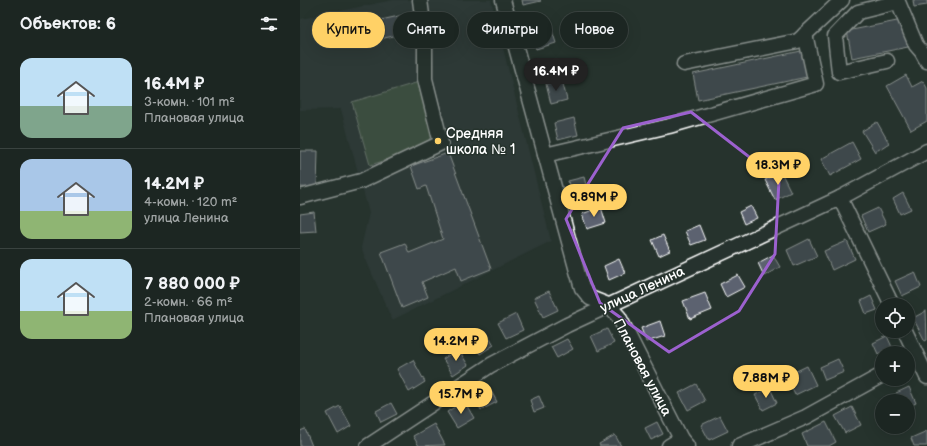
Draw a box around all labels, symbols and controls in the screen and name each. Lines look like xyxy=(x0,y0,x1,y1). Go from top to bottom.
chip: Купить xyxy=(312,12,385,48)
chip: Снять xyxy=(393,12,459,48)
chip: Фильтры xyxy=(467,12,552,48)
chip: Новое xyxy=(560,12,628,48)
icon: filters xyxy=(258,13,280,35)
text: Объектов: 6 xyxy=(20,14,116,34)
pin: 16.4M ₽ xyxy=(519,58,593,92)
text: 16.4M ₽ xyxy=(533,63,579,79)
icon: home xyxy=(52,74,100,122)
text: 16.4M ₽ xyxy=(144,74,204,94)
text: 3-комн. · 101 m² xyxy=(144,94,235,110)
text: Плановая улица xyxy=(144,110,244,126)
place label: Средняя школа № 1 xyxy=(446,125,515,158)
marker: Средняя школа № 1 xyxy=(433,136,443,146)
pin: 18.3M ₽ xyxy=(741,152,815,186)
text: 18.3M ₽ xyxy=(755,157,801,173)
text: 14.2M ₽ xyxy=(144,174,204,194)
icon: home xyxy=(52,175,100,223)
pin: 9.89M ₽ xyxy=(557,184,631,218)
text: 9.89M ₽ xyxy=(570,189,618,205)
text: 4-комн. · 120 m² xyxy=(144,194,237,210)
text: улица Ленина xyxy=(144,210,229,226)
street label: улица Ленина xyxy=(597,262,688,316)
text: 7 880 000 ₽ xyxy=(144,274,240,294)
icon: home xyxy=(52,275,100,323)
text: 2-комн. · 66 m² xyxy=(144,294,233,310)
map controls xyxy=(875,298,915,434)
button: locate xyxy=(875,298,915,338)
text: Плановая улица xyxy=(144,310,244,326)
street label: Плановая улица xyxy=(610,316,676,419)
pin: 14.2M ₽ xyxy=(419,328,493,362)
text: 14.2M ₽ xyxy=(433,333,479,349)
button: + xyxy=(875,346,915,386)
pin: 7.88M ₽ xyxy=(729,365,803,399)
text: 7.88M ₽ xyxy=(742,370,790,386)
pin: 15.7M ₽ xyxy=(424,381,498,415)
text: 15.7M ₽ xyxy=(438,386,484,402)
button: − xyxy=(875,394,915,434)

